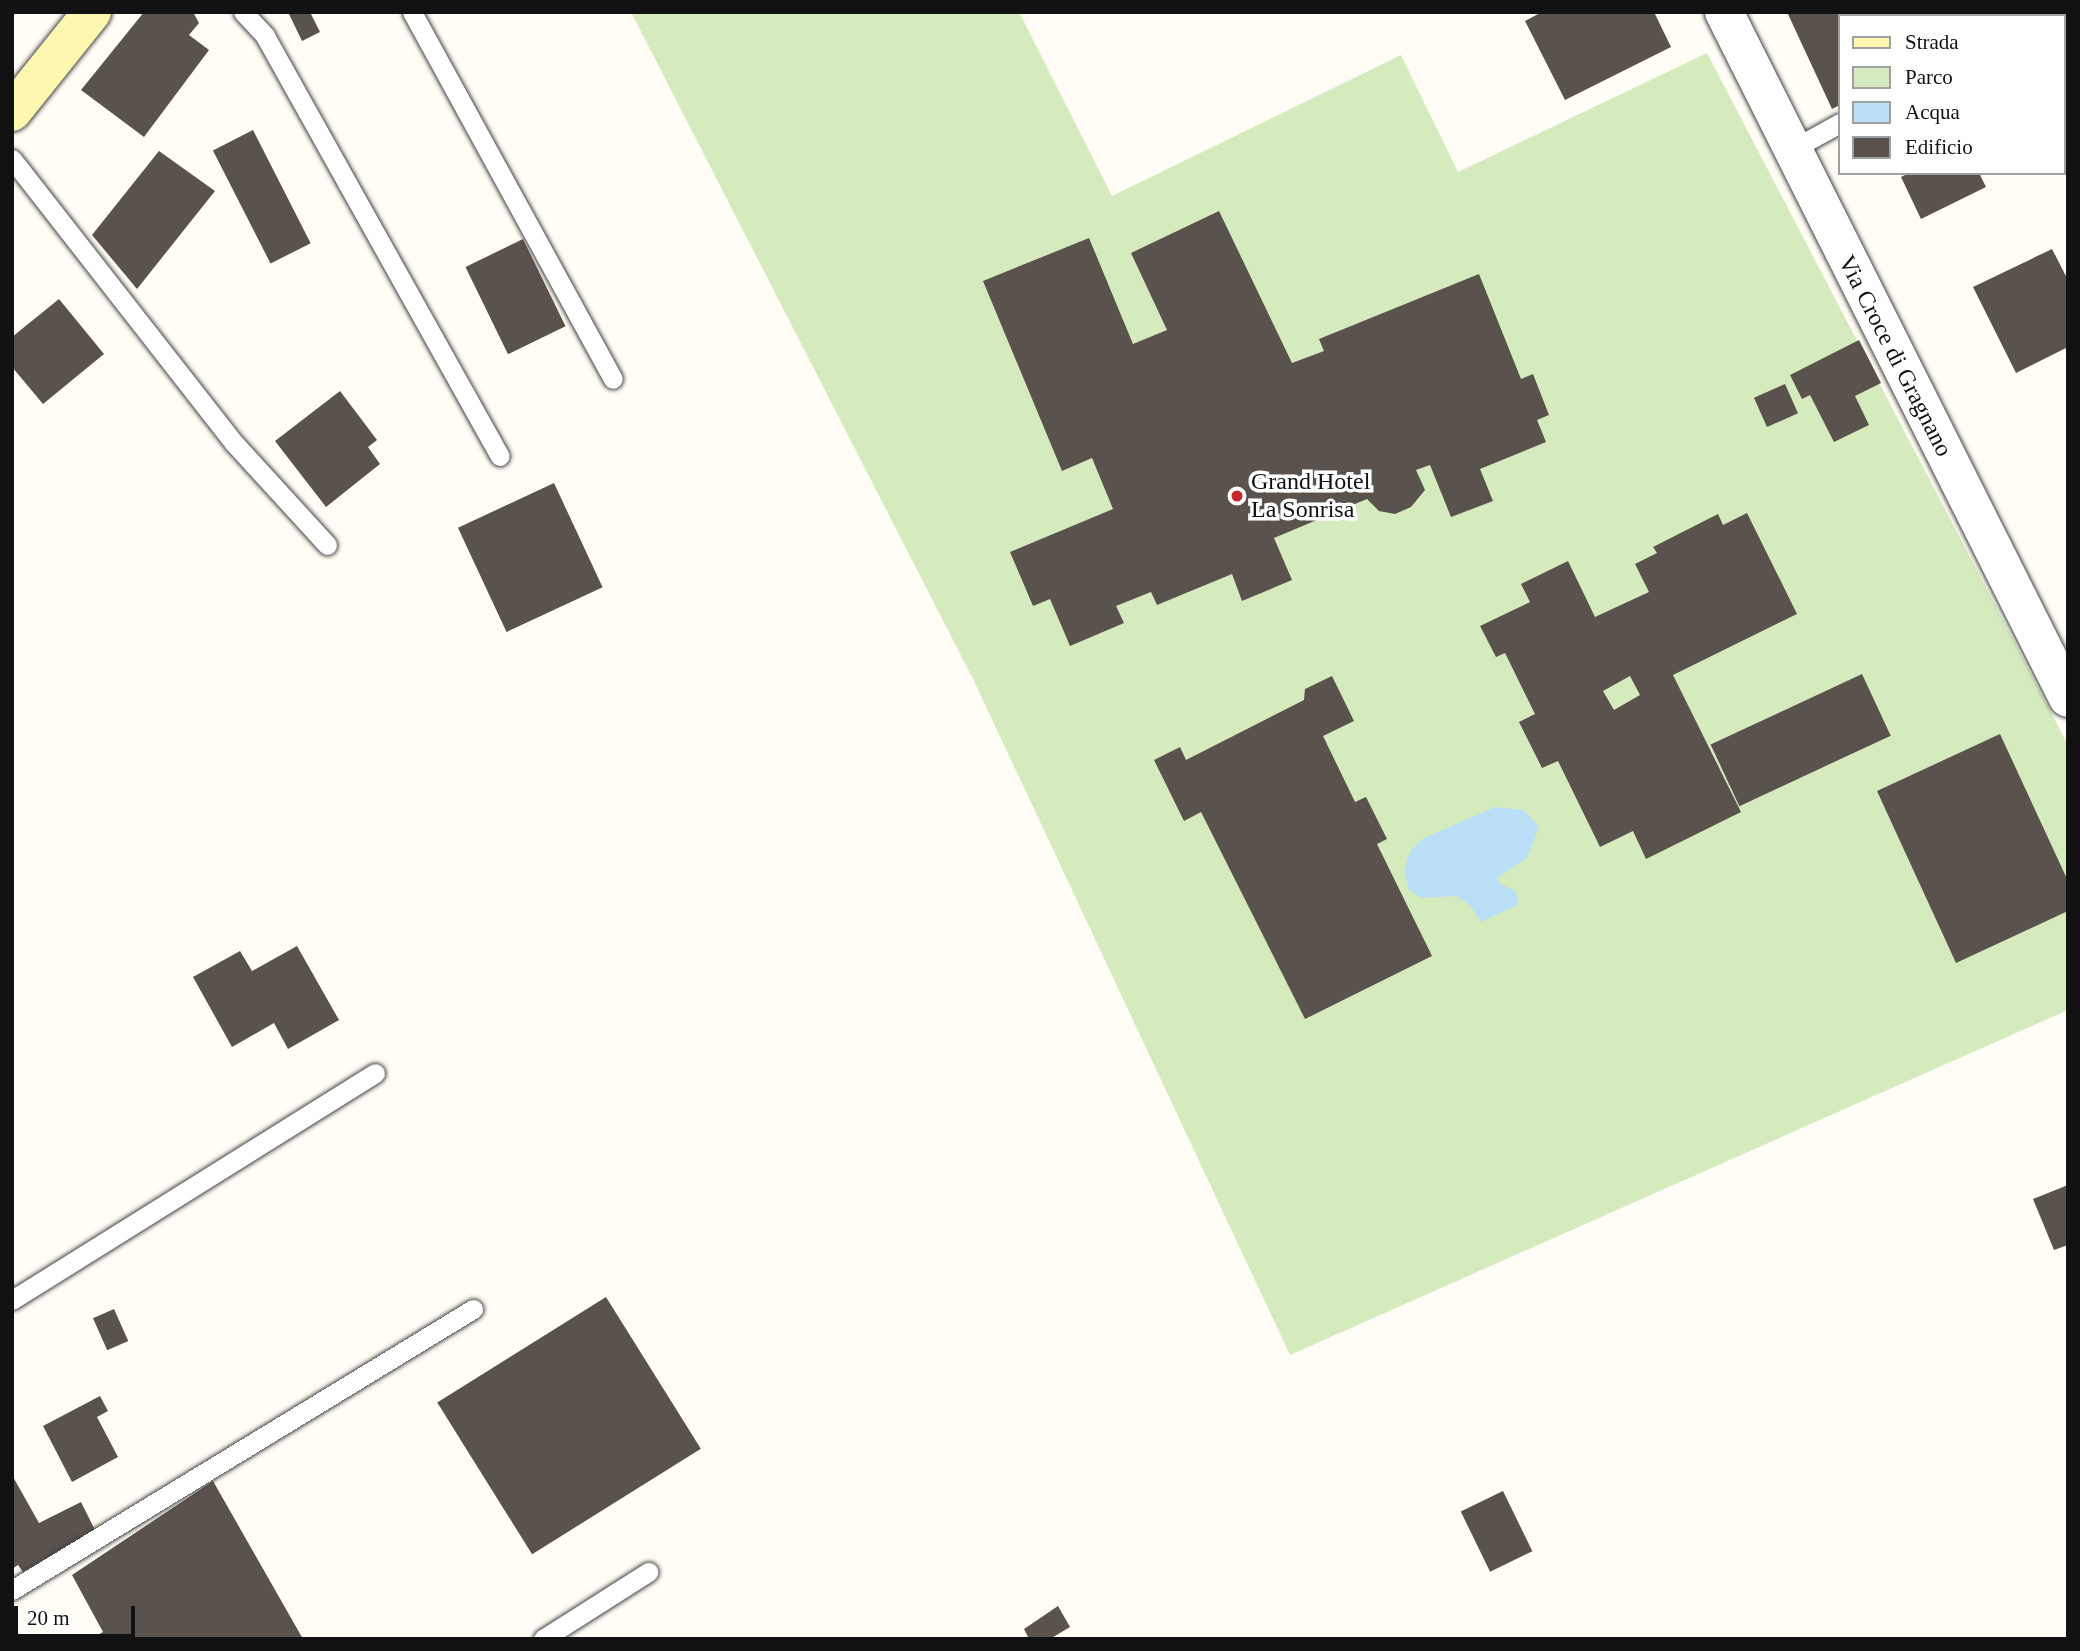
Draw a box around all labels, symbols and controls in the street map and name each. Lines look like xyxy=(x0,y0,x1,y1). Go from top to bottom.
legend xyxy=(1839,14,2066,175)
text: Strada xyxy=(1905,30,1959,54)
text: Parco xyxy=(1905,65,1953,89)
text: Acqua xyxy=(1905,100,1960,124)
text: Edificio xyxy=(1905,135,1973,159)
street label: Via Croce di Gragnano xyxy=(1832,251,1958,461)
place label: Grand Hotel La Sonrisa xyxy=(1251,468,1370,524)
marker: Grand Hotel La Sonrisa xyxy=(1229,488,1245,504)
scale bar xyxy=(18,1592,138,1636)
text: 20 m xyxy=(27,1606,70,1630)

